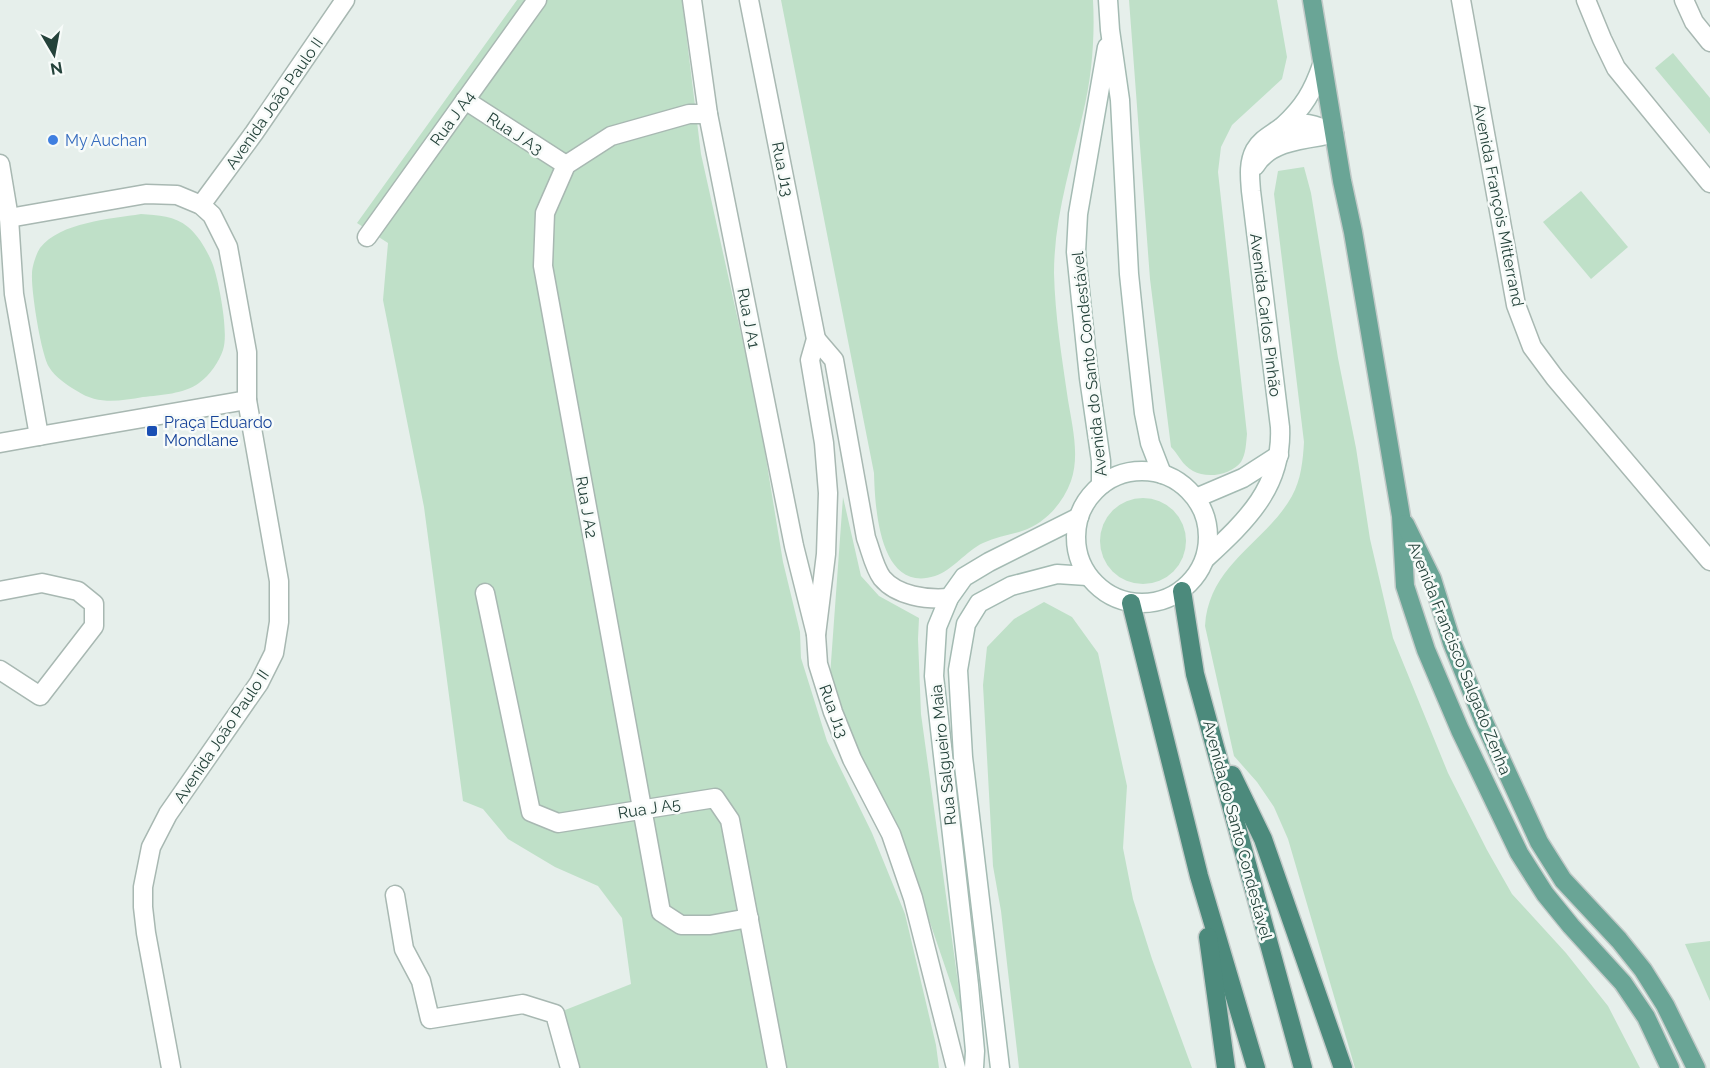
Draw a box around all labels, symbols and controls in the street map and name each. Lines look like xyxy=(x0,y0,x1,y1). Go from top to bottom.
north arrow xyxy=(24,24,84,84)
street label: Avenida João Paulo II xyxy=(222,34,327,173)
text: N xyxy=(49,58,64,79)
street label: Rua J A4 xyxy=(426,87,479,149)
street label: Avenida François Mitterrand xyxy=(1470,102,1528,308)
street label: Rua J A3 xyxy=(483,108,546,159)
place label: My Auchan xyxy=(65,131,147,150)
marker: My Auchan xyxy=(46,133,60,147)
street label: Rua J13 xyxy=(768,140,797,198)
street label: Avenida Carlos Pinhão xyxy=(1246,232,1285,398)
street label: Avenida do Santo Condestável xyxy=(1068,250,1111,477)
street label: Rua J A1 xyxy=(733,286,764,350)
place label: Praça Eduardo Mondlane xyxy=(164,413,272,450)
marker: Praça Eduardo Mondlane xyxy=(145,424,159,438)
street label: Rua J A2 xyxy=(572,475,601,540)
street label: Avenida Francisco Salgado Zenha xyxy=(1404,539,1515,778)
street label: Avenida João Paulo II xyxy=(170,666,273,806)
street label: Rua J13 xyxy=(815,682,852,740)
street label: Rua Salgueiro Maia xyxy=(927,684,960,826)
street label: Avenida do Santo Condestável xyxy=(1199,718,1276,942)
street label: Rua J A5 xyxy=(616,794,682,823)

